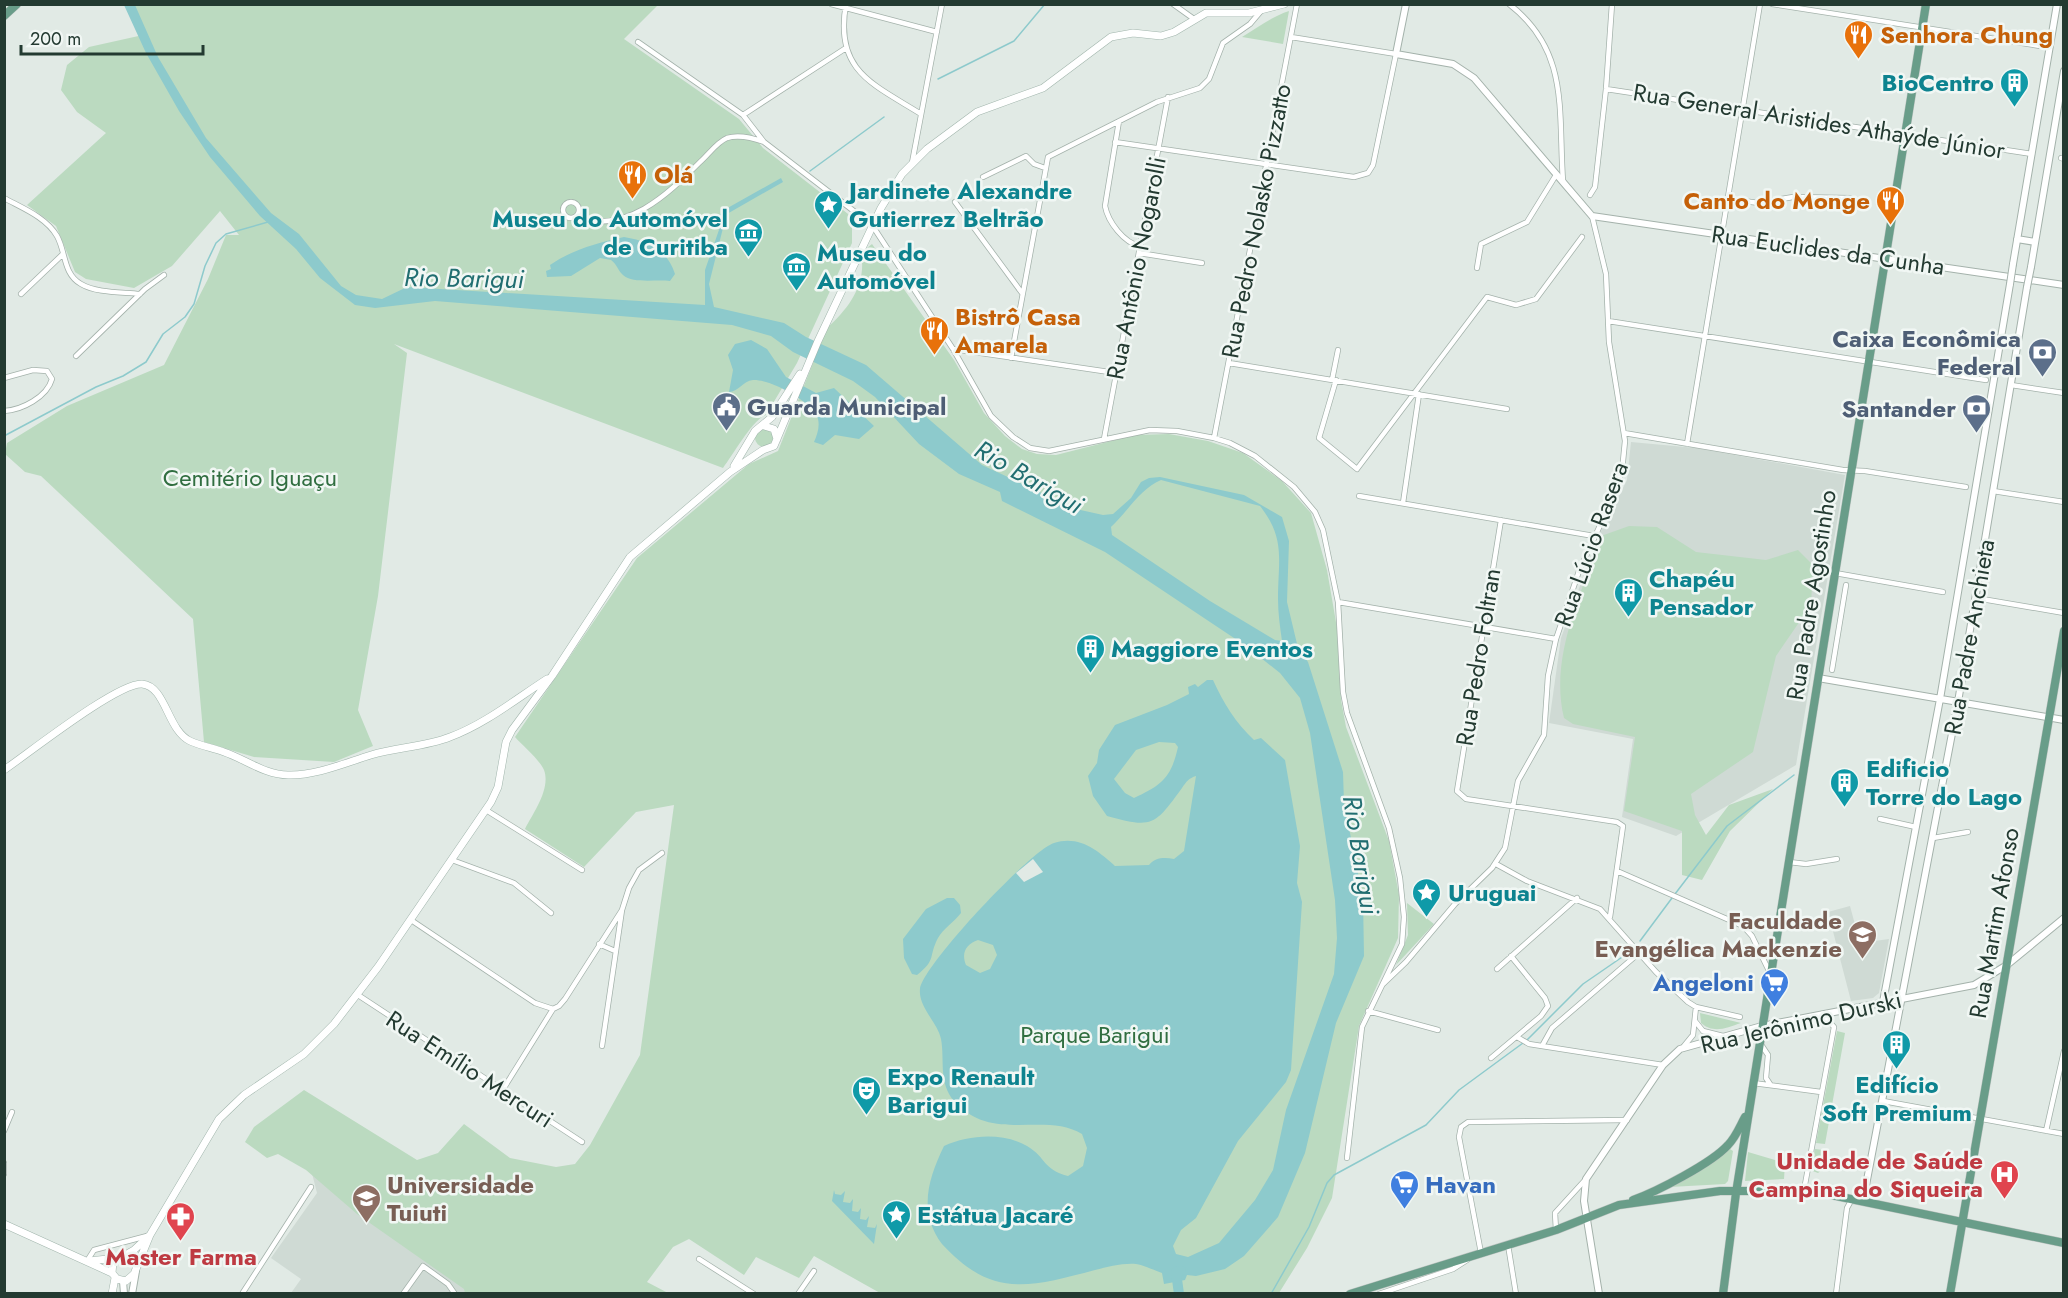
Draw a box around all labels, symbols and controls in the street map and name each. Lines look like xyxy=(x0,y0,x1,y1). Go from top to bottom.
place label: Senhora Chung xyxy=(1880,17,2053,52)
scale bar xyxy=(21,18,202,56)
restaurant icon: Senhora Chung xyxy=(1843,18,1875,60)
text: 200 m xyxy=(30,26,81,52)
place label: BioCentro xyxy=(1882,65,1994,100)
building icon: BioCentro xyxy=(1999,66,2031,108)
street label: Rua General Aristides Athaýde Júnior xyxy=(1631,74,2008,168)
street label: Rua Pedro Nolasko Pizzatto xyxy=(1212,81,1300,361)
street label: Rua Antônio Nogarolli xyxy=(1097,154,1175,382)
place label: Olá xyxy=(654,157,693,192)
restaurant icon: Olá xyxy=(617,158,649,200)
place label: Jardinete Alexandre Gutierrez Beltrão xyxy=(845,173,1072,236)
place label: Canto do Monge xyxy=(1684,183,1870,218)
restaurant icon: Canto do Monge xyxy=(1875,184,1907,226)
place icon: Jardinete Alexandre Gutierrez Beltrão xyxy=(812,188,844,230)
place label: Museu do Automóvel de Curitiba xyxy=(492,201,728,264)
museum icon: Museu do Automóvel de Curitiba xyxy=(733,216,765,258)
street label: Rua Euclides da Cunha xyxy=(1709,216,1947,284)
place label: Museu do Automóvel xyxy=(816,235,936,298)
museum icon: Museu do Automóvel xyxy=(780,250,812,292)
water label: Rio Barigui xyxy=(404,258,525,298)
place label: Bistrô Casa Amarela xyxy=(954,299,1081,362)
restaurant icon: Bistrô Casa Amarela xyxy=(918,314,950,356)
place label: Caixa Econômica Federal xyxy=(1832,321,2021,384)
bank icon: Caixa Econômica Federal xyxy=(2026,336,2058,378)
place label: Guarda Municipal xyxy=(747,389,946,424)
public building icon: Guarda Municipal xyxy=(710,390,742,432)
place label: Santander xyxy=(1841,391,1956,426)
bank icon: Santander xyxy=(1961,392,1993,434)
water label: Rio Barigui xyxy=(967,431,1091,524)
street label: Rua Lúcio Rasera xyxy=(1545,457,1637,631)
park label: Cemitério Iguaçu xyxy=(163,460,337,495)
street label: Rua Padre Agostinho xyxy=(1777,487,1845,703)
street label: Rua Padre Anchieta xyxy=(1935,536,2003,738)
place label: Chapéu Pensador xyxy=(1649,561,1754,624)
street label: Rua Pedro Foltran xyxy=(1447,566,1509,748)
building icon: Chapéu Pensador xyxy=(1612,576,1644,618)
place label: Maggiore Eventos xyxy=(1111,631,1313,666)
building icon: Maggiore Eventos xyxy=(1074,632,1106,674)
place label: Edificio Torre do Lago xyxy=(1866,751,2022,814)
building icon: Edificio Torre do Lago xyxy=(1829,766,1861,808)
water label: Rio Barigui xyxy=(1333,793,1389,918)
street label: Rua Martim Afonso xyxy=(1960,825,2028,1021)
place label: Uruguai xyxy=(1448,875,1537,910)
place icon: Uruguai xyxy=(1411,876,1443,918)
place label: Faculdade Evangélica Mackenzie xyxy=(1595,903,1842,966)
school or university icon: Faculdade Evangélica Mackenzie xyxy=(1847,918,1879,960)
place label: Angeloni xyxy=(1652,965,1754,1000)
supermarket icon: Angeloni xyxy=(1759,966,1791,1008)
street label: Rua Jerônimo Durski xyxy=(1697,982,1905,1062)
street label: Rua Emílio Mercuri xyxy=(379,1002,561,1136)
park label: Parque Barigui xyxy=(1020,1017,1170,1052)
building icon: Edifício Soft Premium xyxy=(1881,1028,1913,1070)
place label: Expo Renault Barigui xyxy=(887,1059,1035,1122)
place label: Edifício Soft Premium xyxy=(1822,1067,1972,1130)
theatre icon: Expo Renault Barigui xyxy=(850,1074,882,1116)
place label: Unidade de Saúde Campina do Siqueira xyxy=(1749,1143,1983,1206)
hospital icon: Unidade de Saúde Campina do Siqueira xyxy=(1988,1158,2020,1200)
place label: Universidade Tuiuti xyxy=(387,1167,534,1230)
place label: Havan xyxy=(1425,1167,1496,1202)
supermarket icon: Havan xyxy=(1388,1168,1420,1210)
school or university icon: Universidade Tuiuti xyxy=(350,1182,382,1224)
place label: Estátua Jacaré xyxy=(917,1197,1074,1232)
place icon: Estátua Jacaré xyxy=(880,1198,912,1240)
pharmacy icon: Master Farma xyxy=(165,1200,197,1242)
place label: Master Farma xyxy=(105,1239,257,1274)

